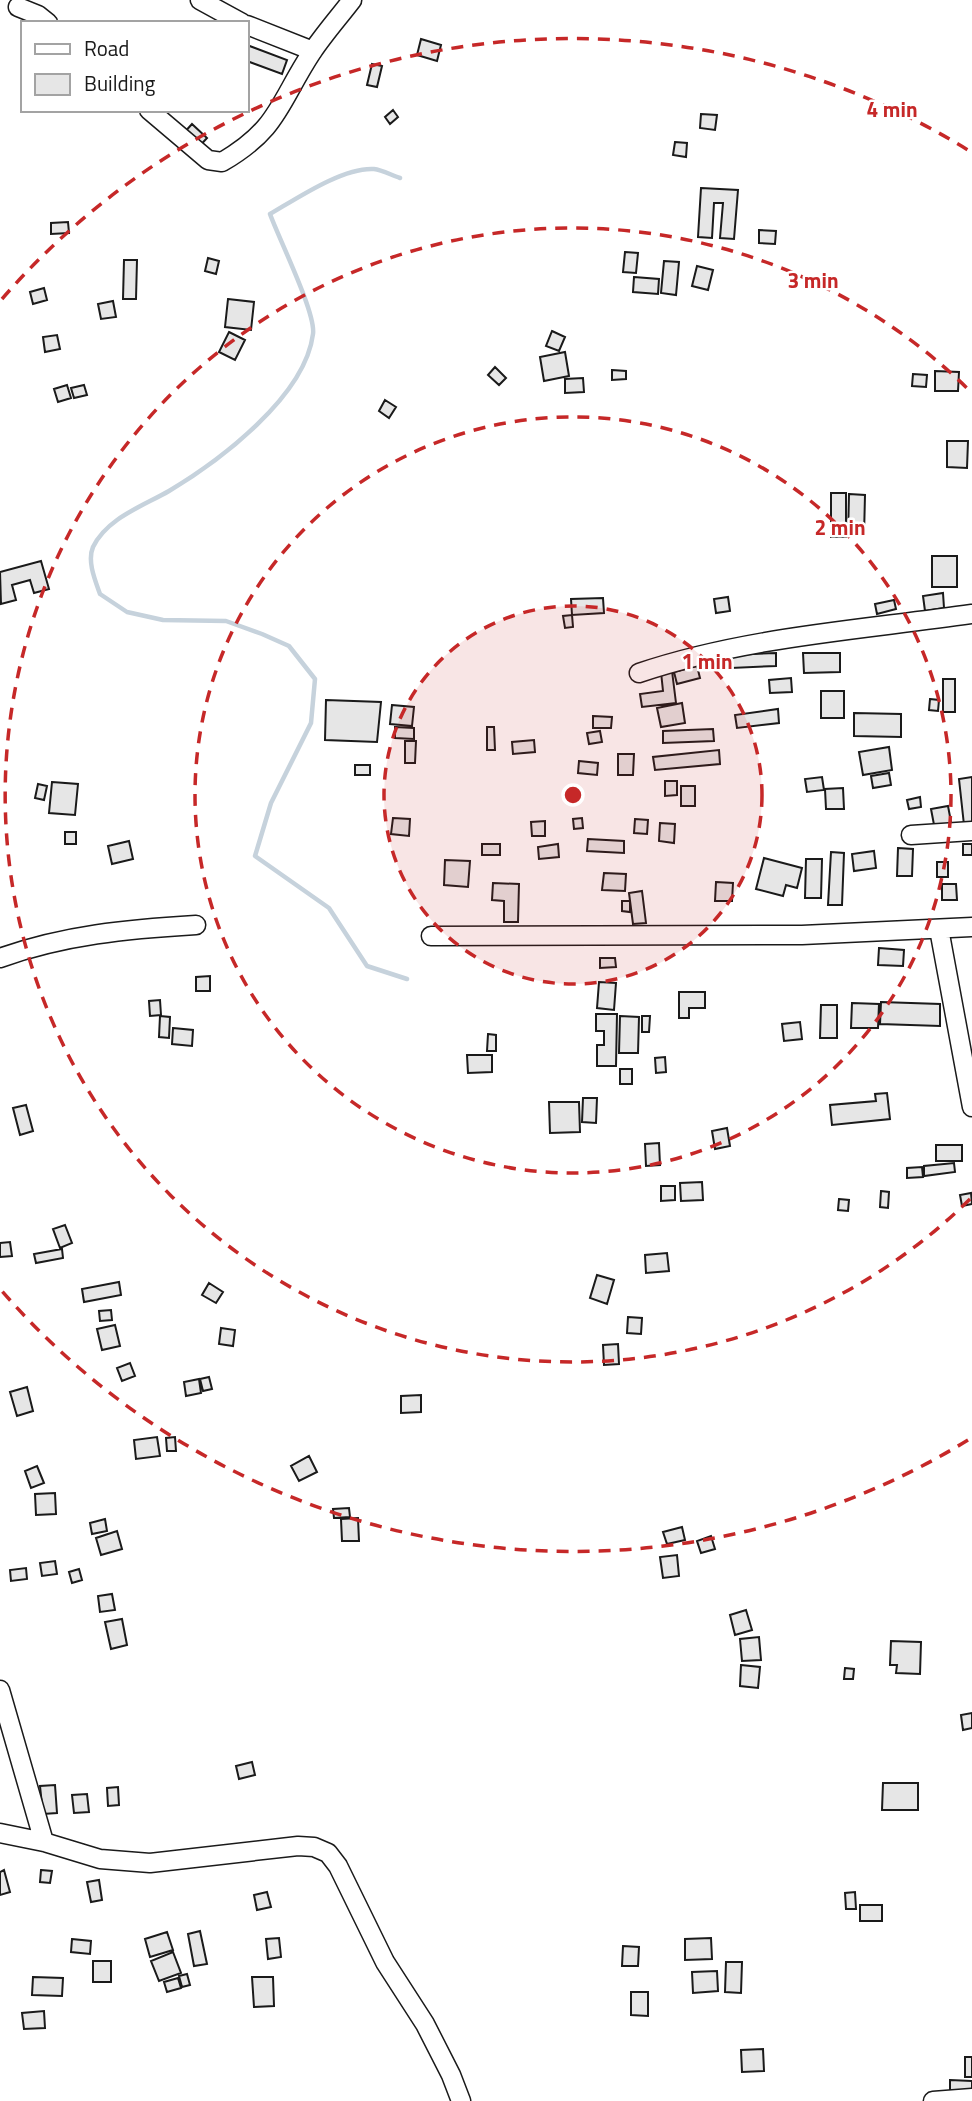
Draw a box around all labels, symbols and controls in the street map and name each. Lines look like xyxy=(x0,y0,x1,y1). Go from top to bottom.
legend xyxy=(21,21,248,112)
text: Road xyxy=(84,32,129,64)
text: Building xyxy=(84,67,156,99)
text: 4 min xyxy=(866,93,918,125)
text: 3 min xyxy=(787,264,839,296)
text: 2 min xyxy=(814,511,866,543)
text: 1 min xyxy=(681,645,733,677)
centre of rings xyxy=(561,783,585,807)

